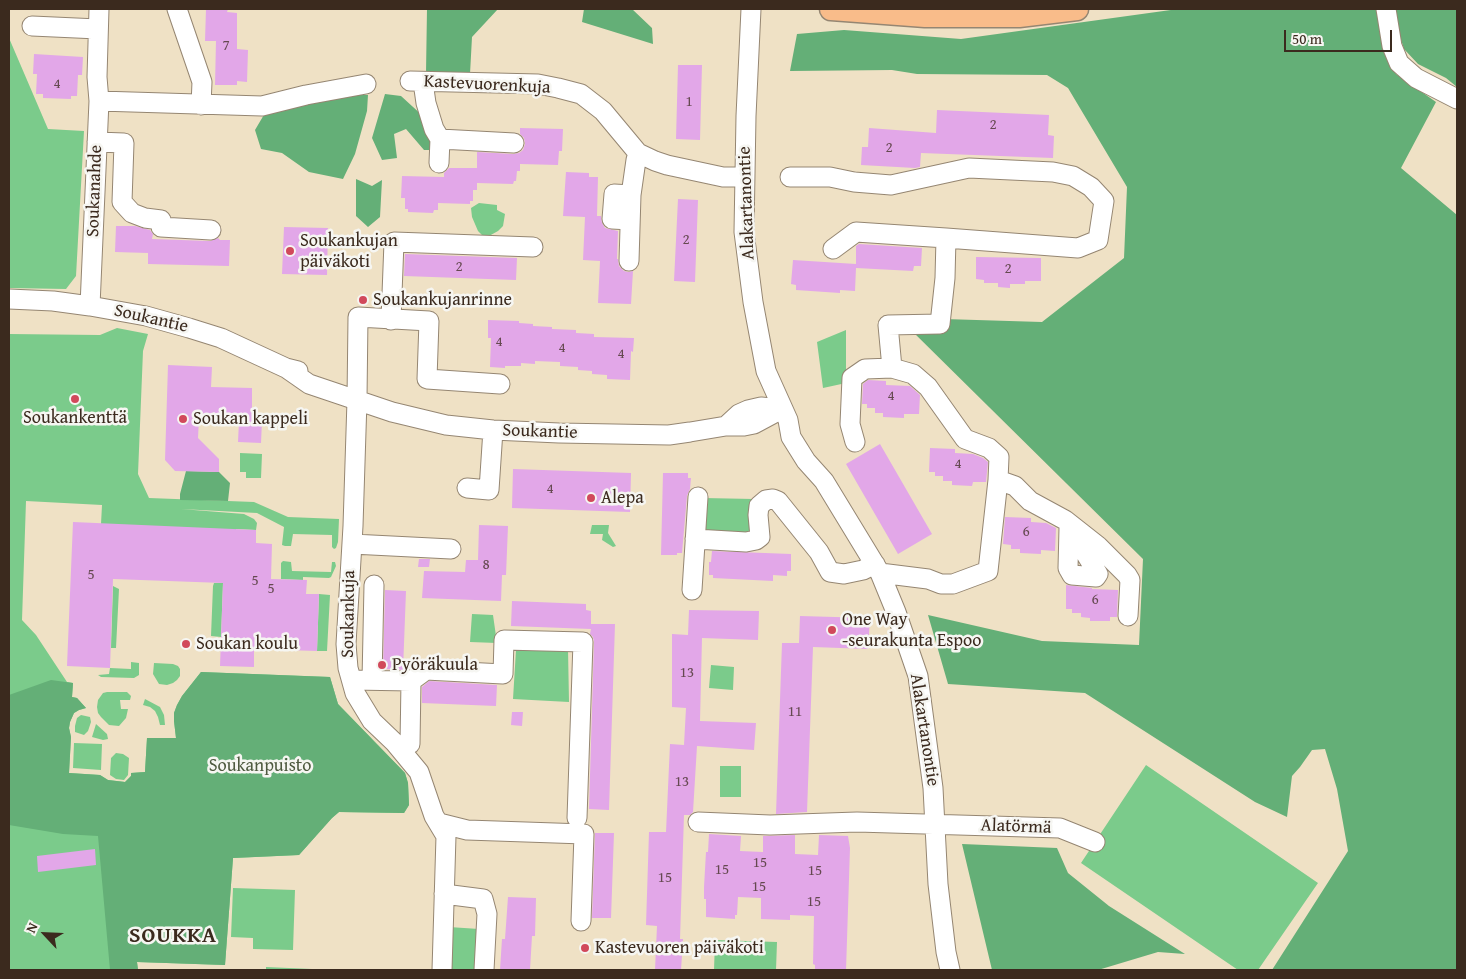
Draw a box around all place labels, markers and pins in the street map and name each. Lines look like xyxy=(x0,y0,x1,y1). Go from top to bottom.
place label: Soukankujan päiväkoti xyxy=(300,230,398,272)
marker: Soukankujan päiväkoti xyxy=(284,245,296,257)
place label: Soukankujanrinne xyxy=(373,289,512,311)
marker: Soukankujanrinne xyxy=(357,294,369,306)
marker: Soukankenttä xyxy=(69,393,81,405)
place label: Soukankenttä xyxy=(23,407,127,429)
place label: Soukan kappeli xyxy=(193,408,308,430)
marker: Soukan kappeli xyxy=(177,413,189,425)
place label: Alepa xyxy=(601,487,644,509)
marker: Alepa xyxy=(585,492,597,504)
place label: One Way -seurakunta Espoo xyxy=(842,609,981,652)
marker: One Way -seurakunta Espoo xyxy=(826,624,838,636)
place label: Soukan koulu xyxy=(196,633,298,655)
marker: Soukan koulu xyxy=(180,638,192,650)
place label: Pyöräkuula xyxy=(392,654,478,676)
marker: Pyöräkuula xyxy=(376,659,388,671)
place label: Kastevuoren päiväkoti xyxy=(595,937,764,959)
marker: Kastevuoren päiväkoti xyxy=(579,942,591,954)

